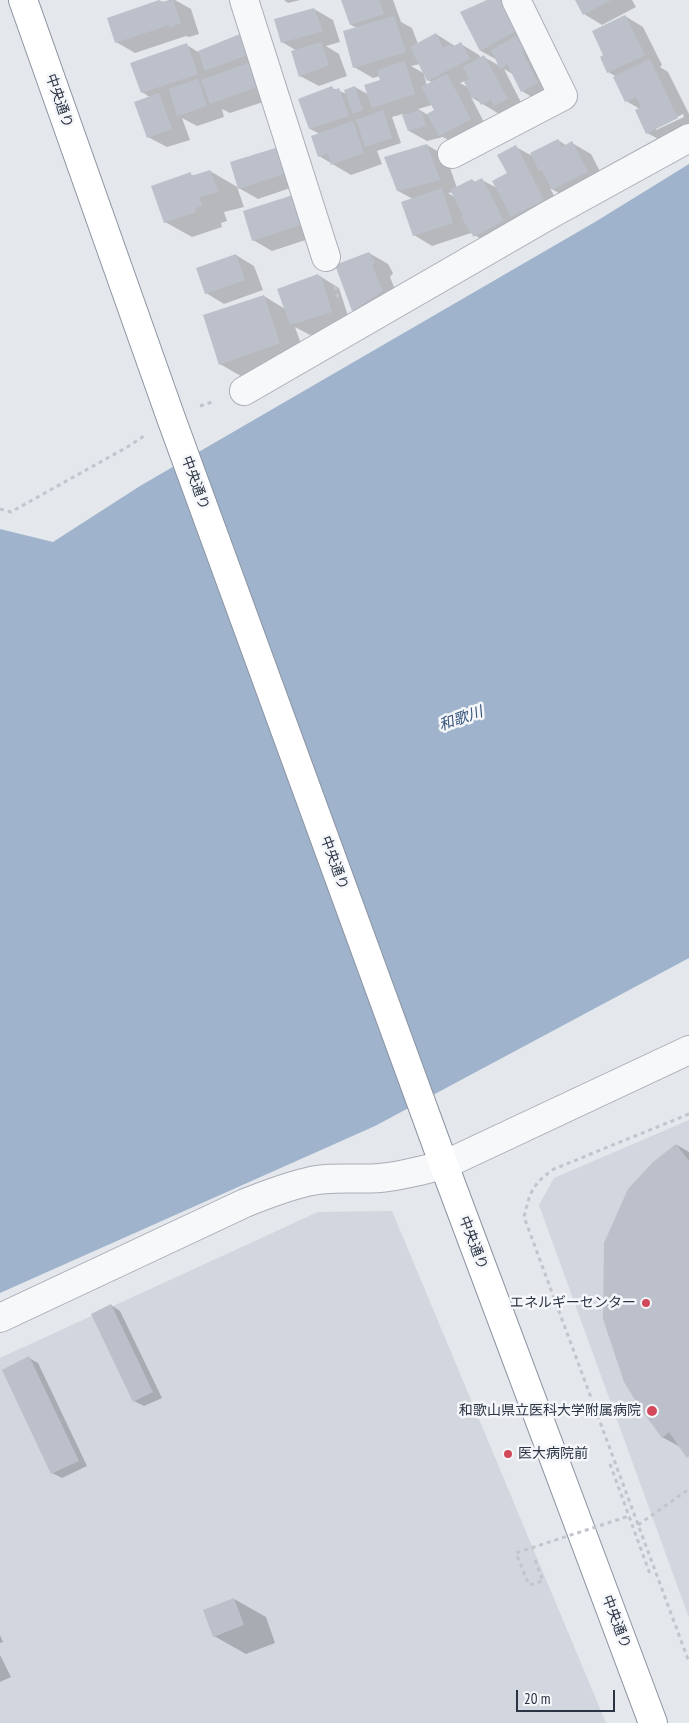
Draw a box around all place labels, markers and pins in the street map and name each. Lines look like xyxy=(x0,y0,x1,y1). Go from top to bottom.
place label: エネルギーセンター xyxy=(510,1295,636,1311)
marker: エネルギーセンター xyxy=(640,1297,652,1309)
place label: 和歌山県立医科大学附属病院 xyxy=(459,1403,641,1419)
marker: 和歌山県立医科大学附属病院 xyxy=(645,1404,659,1418)
place label: 医大病院前 xyxy=(518,1446,588,1462)
marker: 医大病院前 xyxy=(502,1448,514,1460)

